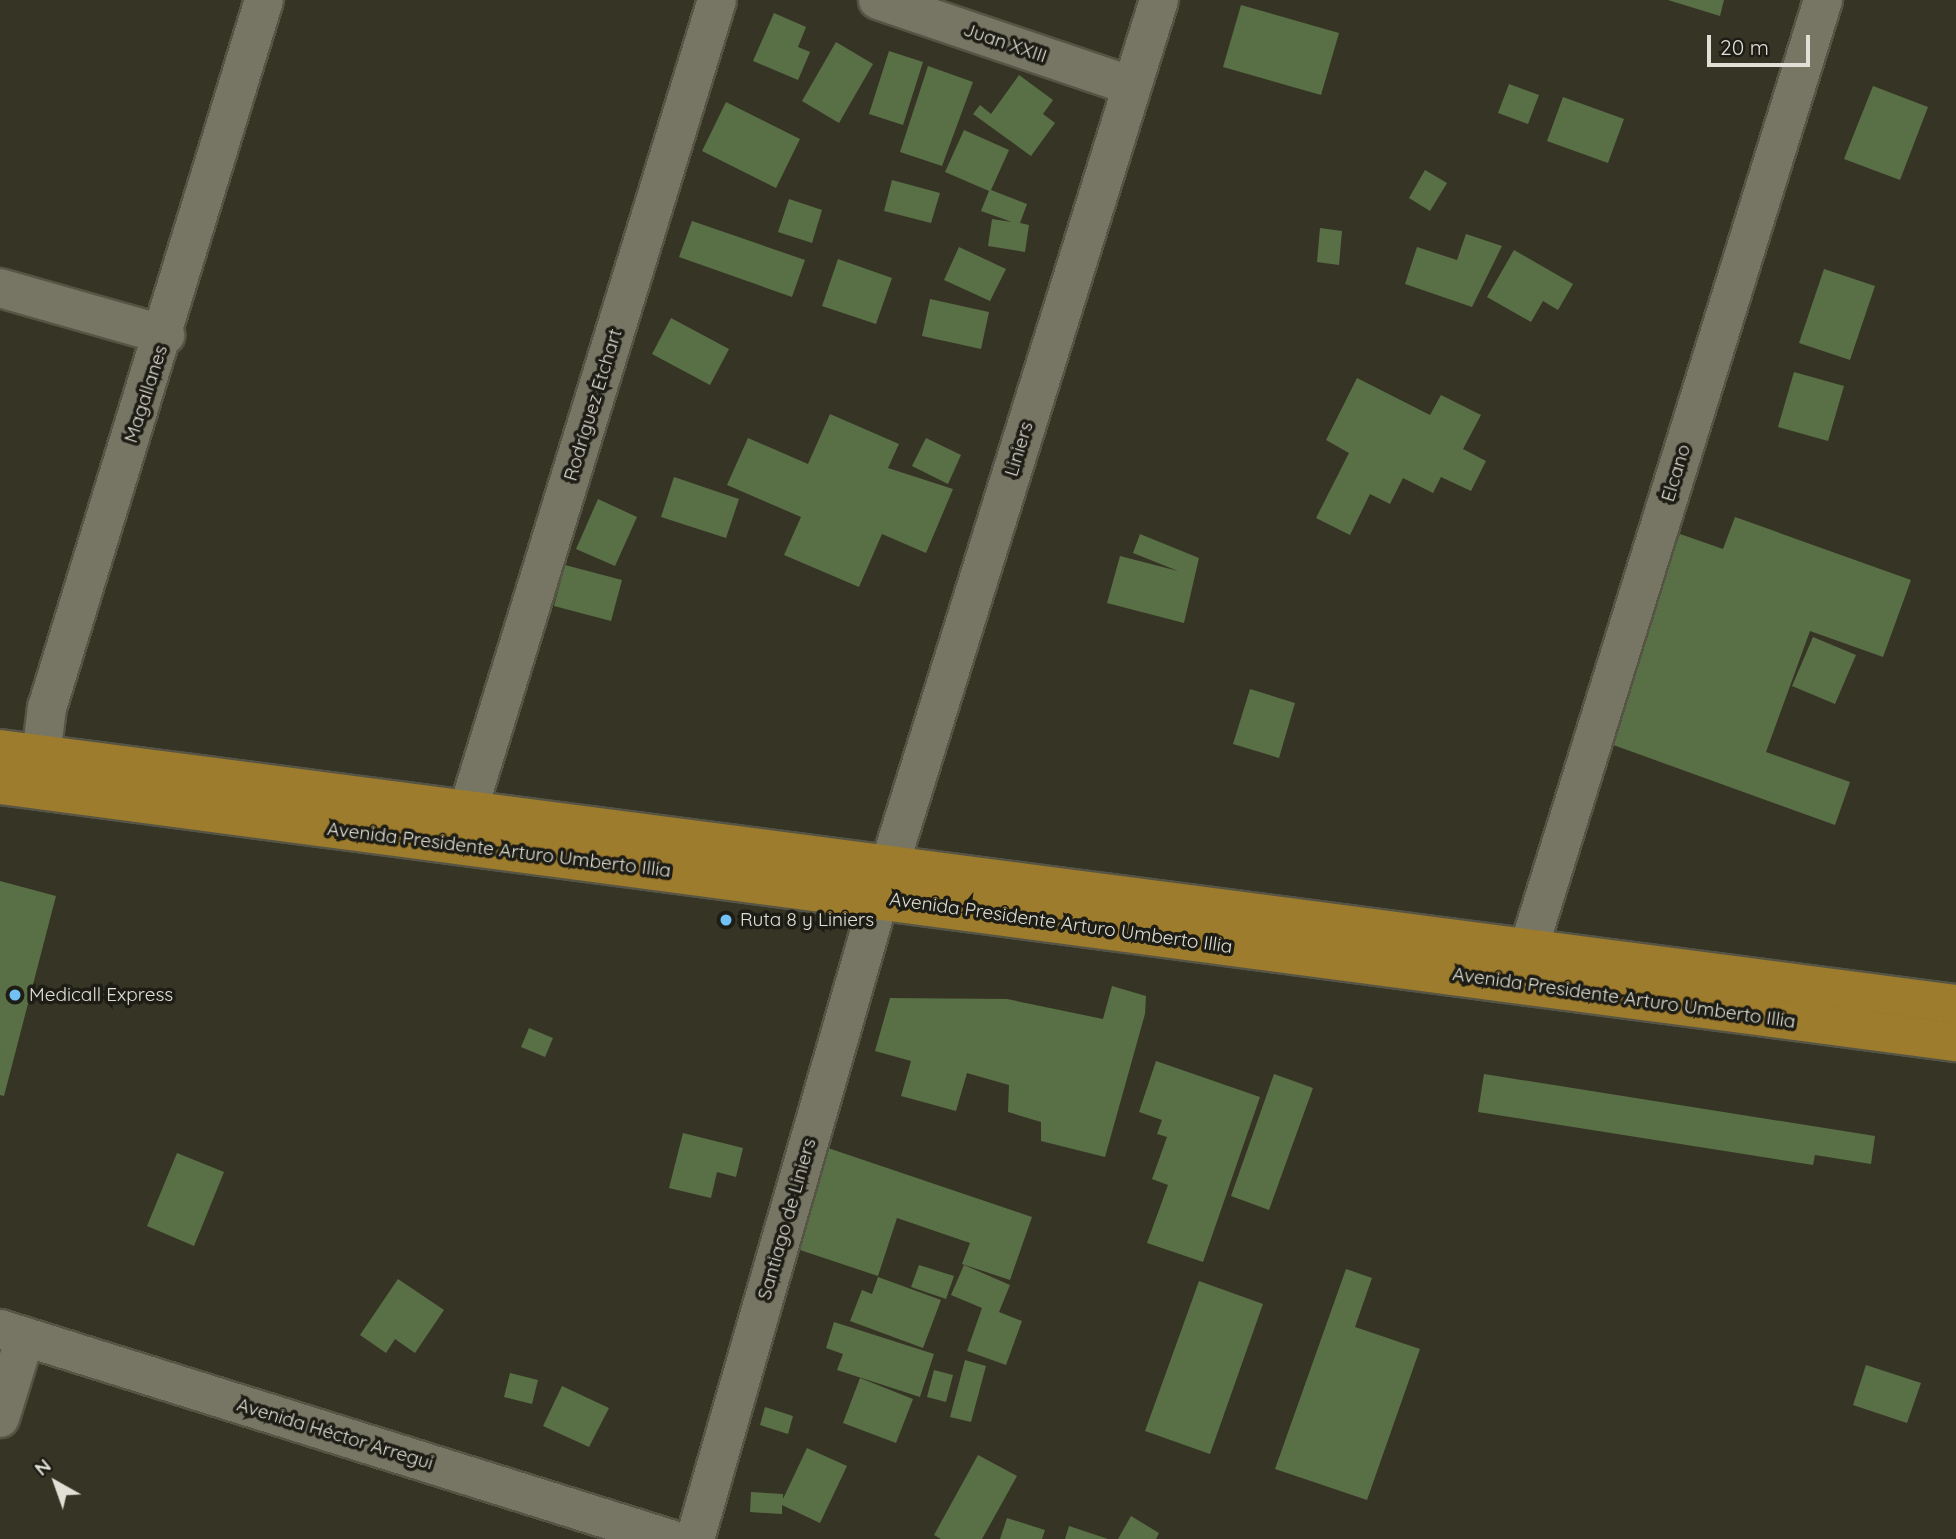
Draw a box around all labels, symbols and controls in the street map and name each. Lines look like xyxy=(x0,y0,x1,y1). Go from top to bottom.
street label: Juan XXIII xyxy=(960,18,1050,68)
scale bar xyxy=(1711,21,1814,65)
text: 20 m xyxy=(1720,34,1769,60)
street label: Rodríguez Etchart xyxy=(559,326,627,484)
street label: Magallanes xyxy=(119,342,173,446)
street label: Liniers xyxy=(1000,419,1038,479)
street label: Elcano xyxy=(1657,442,1695,504)
street label: Avenida Presidente Arturo Umberto Illia xyxy=(326,818,672,882)
street label: Avenida Presidente Arturo Umberto Illia xyxy=(888,888,1234,958)
place label: Ruta 8 y Liniers xyxy=(740,909,874,931)
marker: Ruta 8 y Liniers xyxy=(718,912,734,928)
street label: Avenida Presidente Arturo Umberto Illia xyxy=(1451,963,1797,1033)
place label: Medicall Express xyxy=(29,984,173,1006)
marker: Medicall Express xyxy=(7,987,23,1003)
street label: Santiago de Liniers xyxy=(753,1136,821,1302)
street label: Avenida Héctor Arregui xyxy=(234,1393,436,1475)
north arrow xyxy=(21,1448,91,1518)
text: N xyxy=(29,1453,56,1481)

